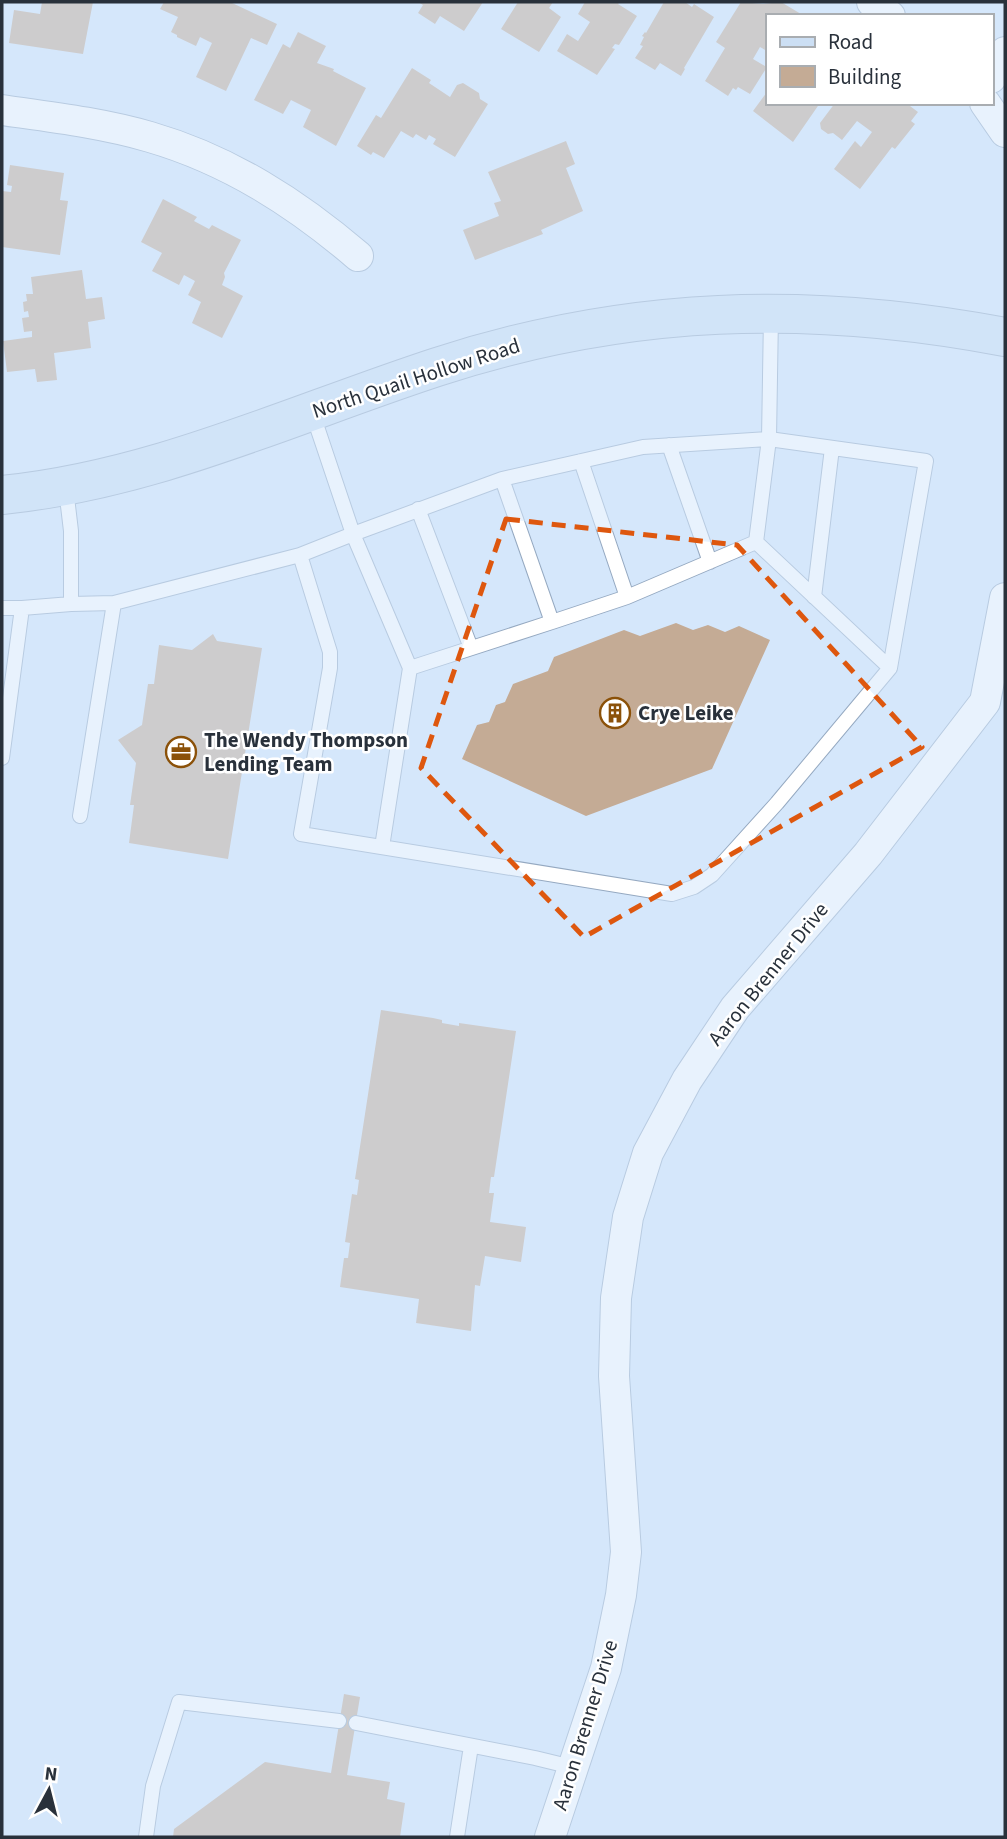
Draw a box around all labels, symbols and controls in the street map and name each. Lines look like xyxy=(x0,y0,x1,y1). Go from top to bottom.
legend xyxy=(766,14,993,105)
text: Road xyxy=(828,27,873,57)
text: Building xyxy=(828,62,902,92)
street label: North Quail Hollow Road xyxy=(308,330,524,426)
building icon: Crye Leike xyxy=(598,696,632,730)
place label: Crye Leike xyxy=(638,698,734,728)
place label: The Wendy Thompson Lending Team xyxy=(204,725,408,779)
office icon: The Wendy Thompson Lending Team xyxy=(164,735,198,769)
street label: Aaron Brenner Drive xyxy=(701,896,835,1052)
street label: Aaron Brenner Drive xyxy=(545,1636,625,1814)
north arrow xyxy=(14,1755,84,1825)
text: N xyxy=(43,1760,59,1789)

